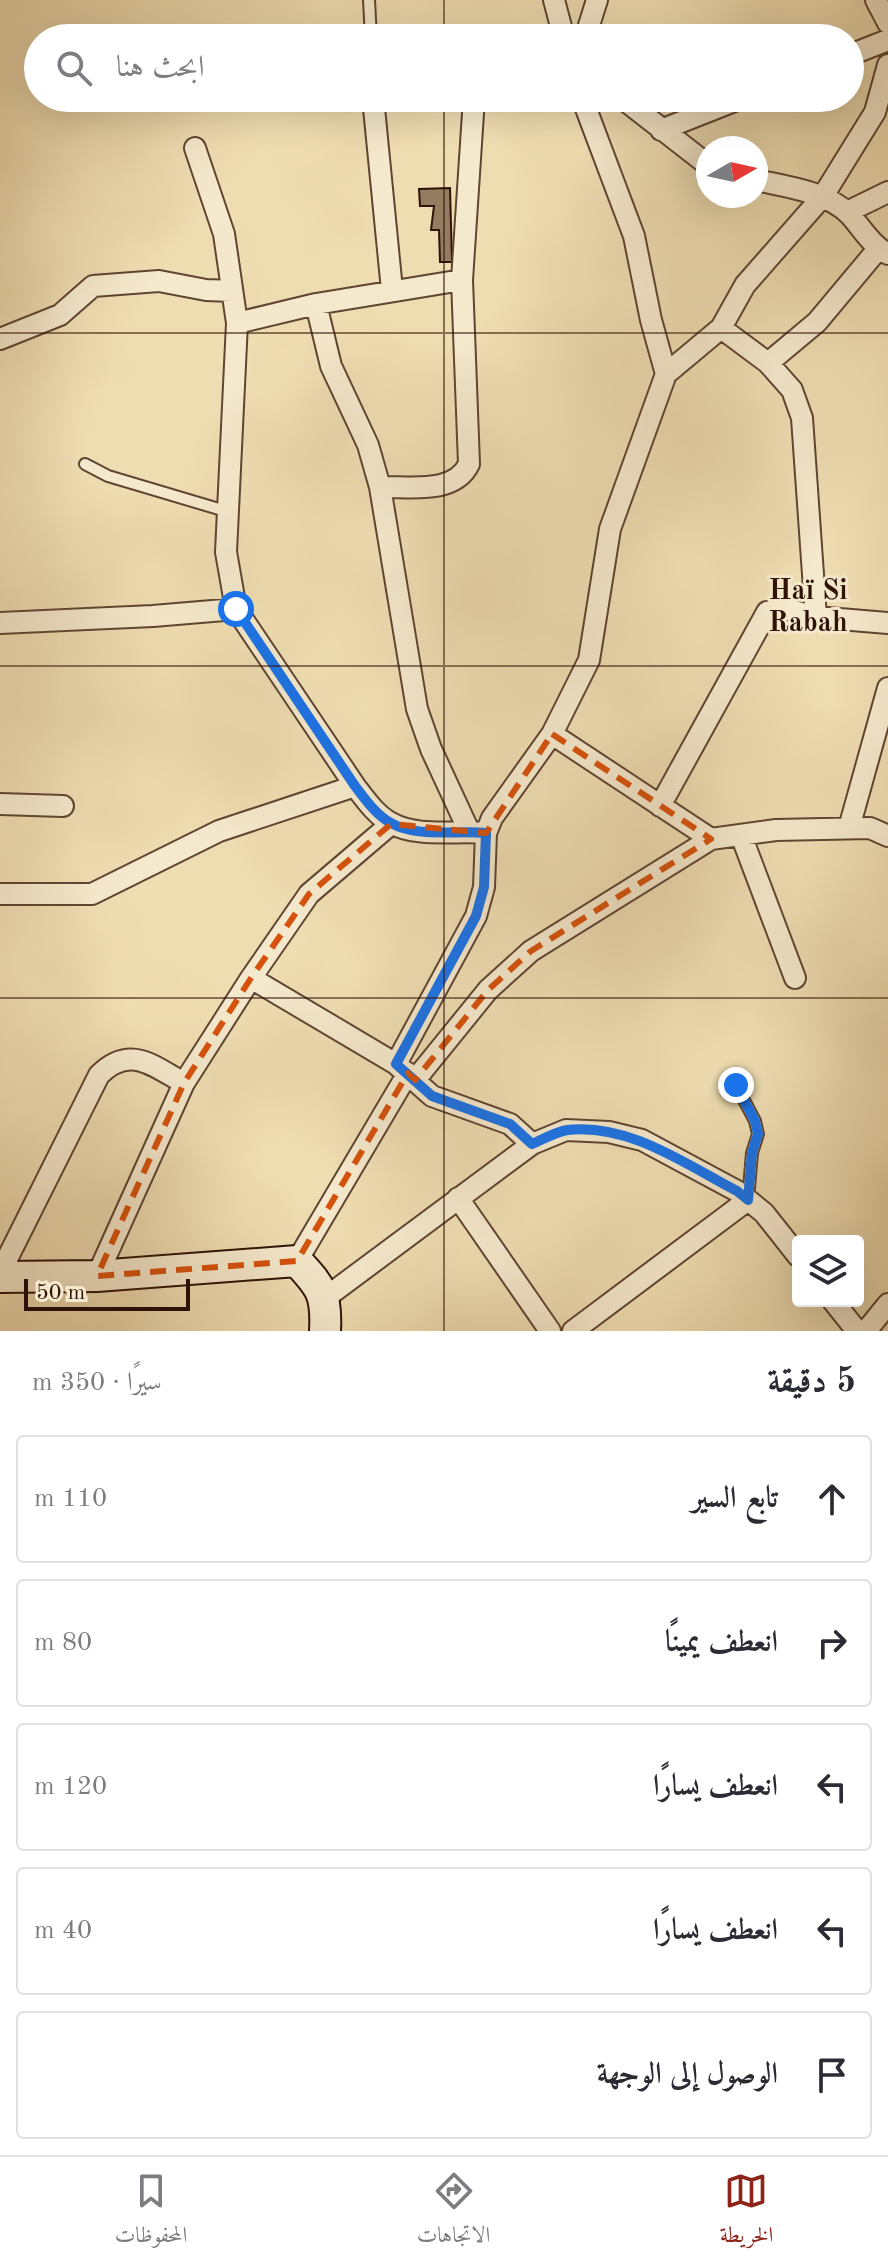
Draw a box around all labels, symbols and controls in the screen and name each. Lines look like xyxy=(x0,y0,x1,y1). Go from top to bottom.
search box xyxy=(24,24,864,112)
icon: search xyxy=(52,46,96,90)
text: ابحث هنا xyxy=(116,53,204,83)
north arrow xyxy=(696,136,768,208)
district label: Haï Si Rabah xyxy=(768,578,848,638)
route start xyxy=(218,591,254,627)
route end xyxy=(718,1067,754,1103)
map controls xyxy=(792,1235,864,1307)
button: layers xyxy=(792,1235,864,1307)
scale bar xyxy=(24,1275,190,1311)
text: 50 m xyxy=(36,1282,85,1304)
text: 5 دقيقة xyxy=(767,1365,856,1399)
text: سيرًا · 350 m xyxy=(32,1370,162,1396)
icon: ahead xyxy=(810,1477,854,1521)
text: تابع السير xyxy=(691,1484,778,1514)
text: 110 m xyxy=(34,1486,107,1512)
icon: right xyxy=(810,1621,854,1665)
text: انعطف يمينًا xyxy=(665,1628,778,1658)
text: 80 m xyxy=(34,1630,92,1656)
icon: left xyxy=(810,1765,854,1809)
text: انعطف يسارًا xyxy=(653,1772,778,1802)
text: 120 m xyxy=(34,1774,107,1800)
icon: left xyxy=(810,1909,854,1953)
text: انعطف يسارًا xyxy=(653,1916,778,1946)
text: 40 m xyxy=(34,1918,92,1944)
icon: arrive xyxy=(810,2053,854,2097)
text: الوصول إلى الوجهة xyxy=(597,2060,778,2090)
tab: المحفوظات xyxy=(115,2169,187,2256)
tab: الاتجاهات xyxy=(417,2169,490,2256)
tab: الخريطة xyxy=(720,2169,773,2256)

